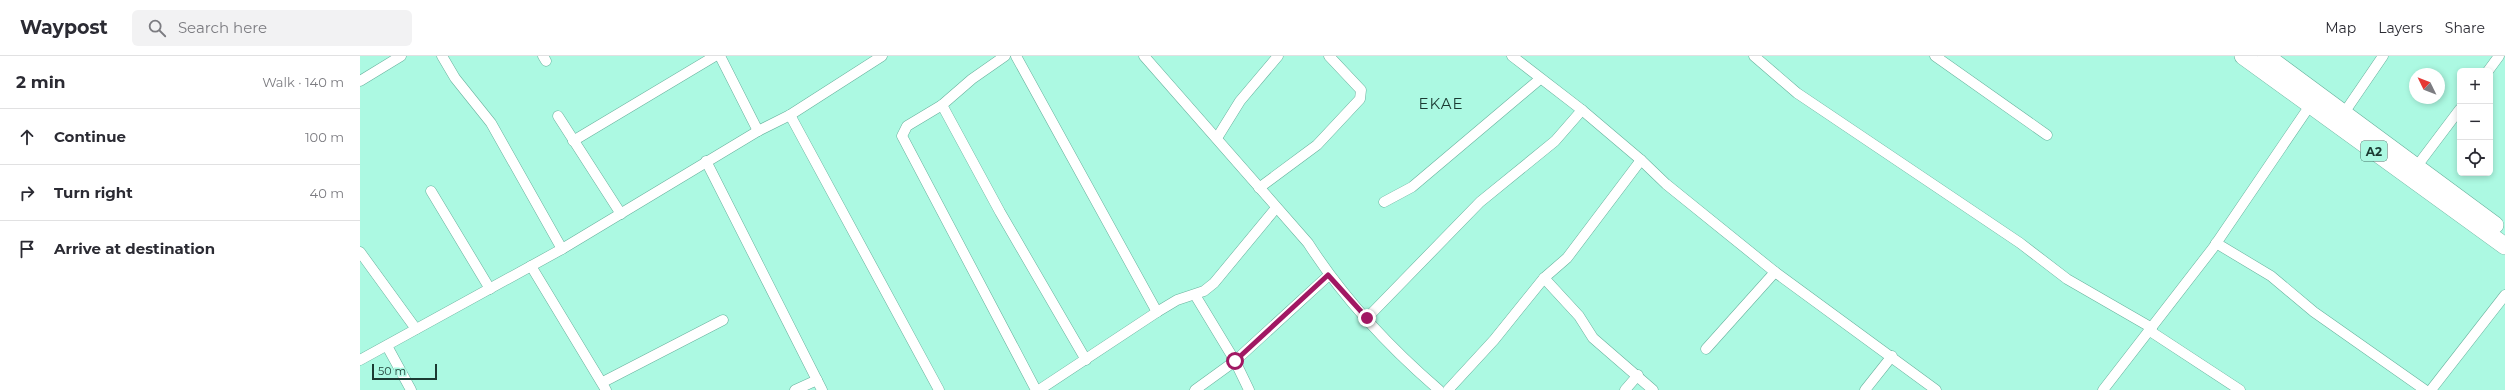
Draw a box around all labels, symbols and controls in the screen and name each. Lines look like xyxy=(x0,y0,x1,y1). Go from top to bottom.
search box xyxy=(132,10,412,46)
text: Waypost xyxy=(20,16,108,39)
icon: search xyxy=(146,17,168,39)
text: Search here xyxy=(178,18,267,37)
text: Map xyxy=(2325,19,2356,37)
text: Layers xyxy=(2378,19,2423,37)
text: Share xyxy=(2445,19,2485,37)
north arrow xyxy=(2409,68,2445,104)
map controls xyxy=(2457,68,2493,176)
button: + xyxy=(2457,68,2493,104)
text: 2 min xyxy=(16,72,66,92)
text: Walk · 140 m xyxy=(262,74,344,90)
district label: EKAE xyxy=(1418,94,1464,113)
button: − xyxy=(2457,104,2493,140)
icon: ahead xyxy=(16,126,38,148)
text: Continue xyxy=(54,127,126,146)
text: 100 m xyxy=(305,129,344,145)
button: locate xyxy=(2457,140,2493,176)
road number: A2 xyxy=(2361,141,2387,161)
icon: right xyxy=(16,182,38,204)
text: Turn right xyxy=(54,183,133,202)
text: 40 m xyxy=(310,185,344,201)
icon: arrive xyxy=(16,238,38,260)
text: Arrive at destination xyxy=(54,239,215,258)
route end xyxy=(1358,309,1376,327)
route start xyxy=(1226,352,1244,370)
scale bar xyxy=(372,362,437,381)
text: 50 m xyxy=(378,364,406,378)

